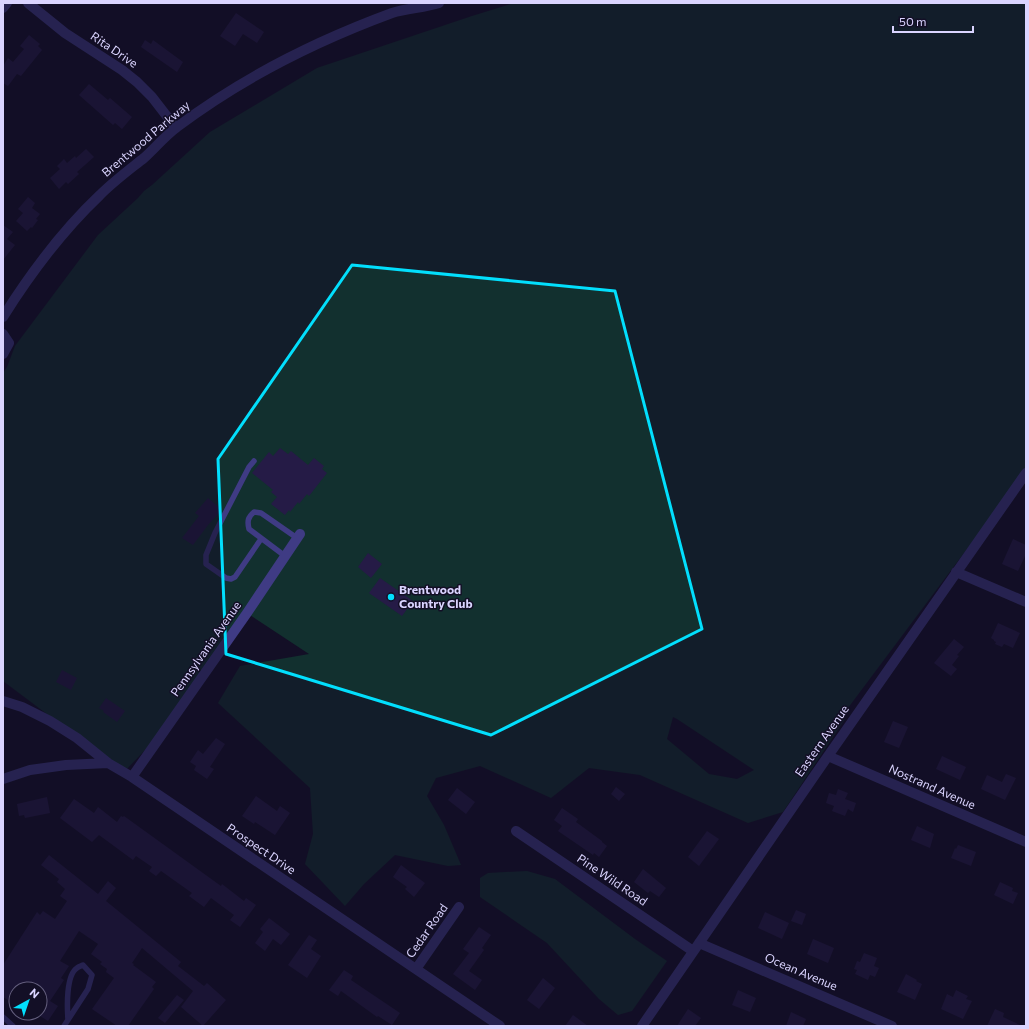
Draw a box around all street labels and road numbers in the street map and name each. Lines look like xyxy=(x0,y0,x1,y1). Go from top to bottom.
street label: Rita Drive xyxy=(88,28,141,70)
street label: Brentwood Parkway xyxy=(99,97,192,179)
street label: Pennsylvania Avenue xyxy=(167,598,243,699)
street label: Eastern Avenue xyxy=(791,702,851,779)
street label: Nostrand Avenue xyxy=(887,761,978,811)
street label: Prospect Drive xyxy=(224,820,299,876)
street label: Pine Wild Road xyxy=(575,851,650,908)
street label: Cedar Road xyxy=(402,901,450,960)
street label: Ocean Avenue xyxy=(763,949,840,993)

